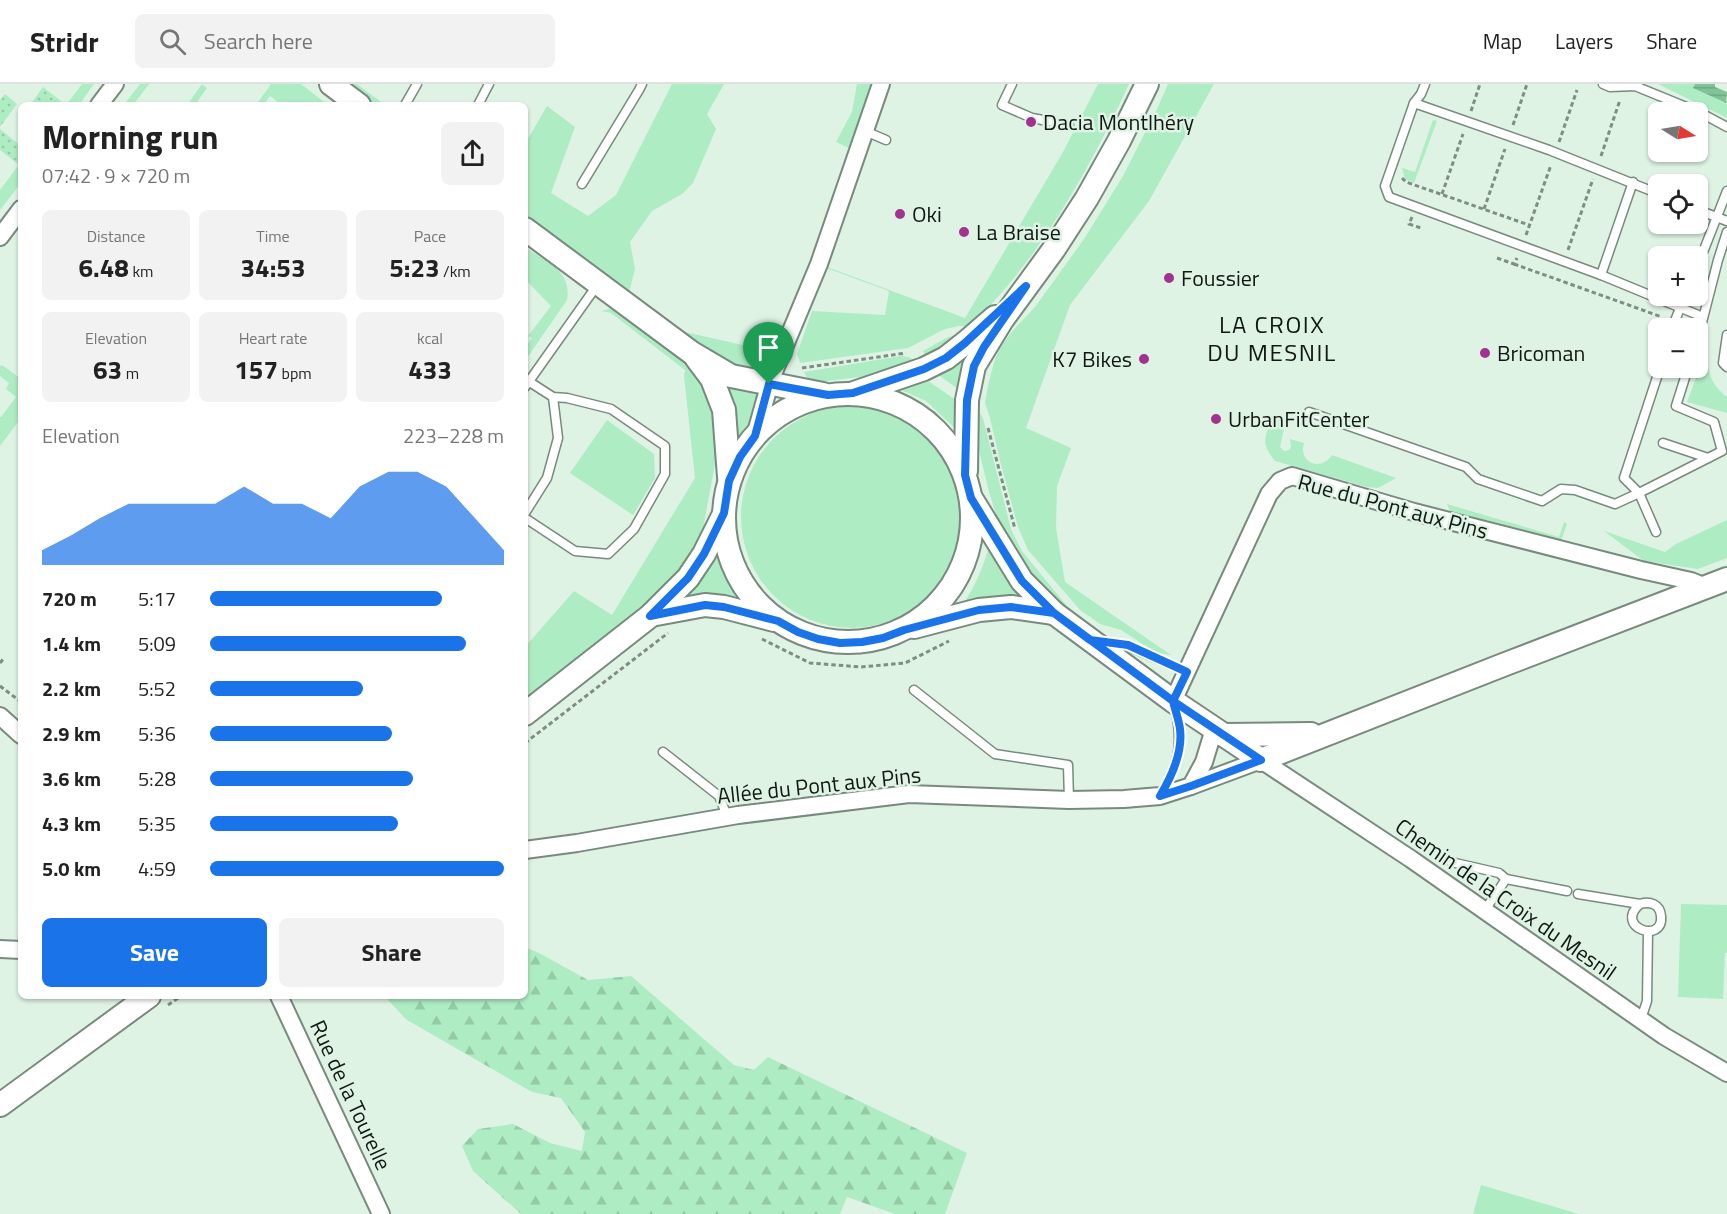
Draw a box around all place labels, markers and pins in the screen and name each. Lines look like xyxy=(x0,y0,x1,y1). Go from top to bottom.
place label: Dacia Montlhéry xyxy=(1043,105,1195,139)
marker: Dacia Montlhéry xyxy=(1024,115,1038,129)
place label: Oki xyxy=(912,197,942,231)
marker: Oki xyxy=(893,207,907,221)
place label: La Braise xyxy=(976,215,1061,249)
marker: La Braise xyxy=(957,225,971,239)
place label: Foussier xyxy=(1181,261,1260,295)
marker: Foussier xyxy=(1162,271,1176,285)
pin xyxy=(743,322,794,384)
place label: Bricoman xyxy=(1497,336,1585,370)
place label: K7 Bikes xyxy=(1052,342,1132,376)
marker: Bricoman xyxy=(1478,346,1492,360)
marker: K7 Bikes xyxy=(1137,352,1151,366)
place label: UrbanFitCenter xyxy=(1228,402,1370,436)
marker: UrbanFitCenter xyxy=(1209,412,1223,426)

